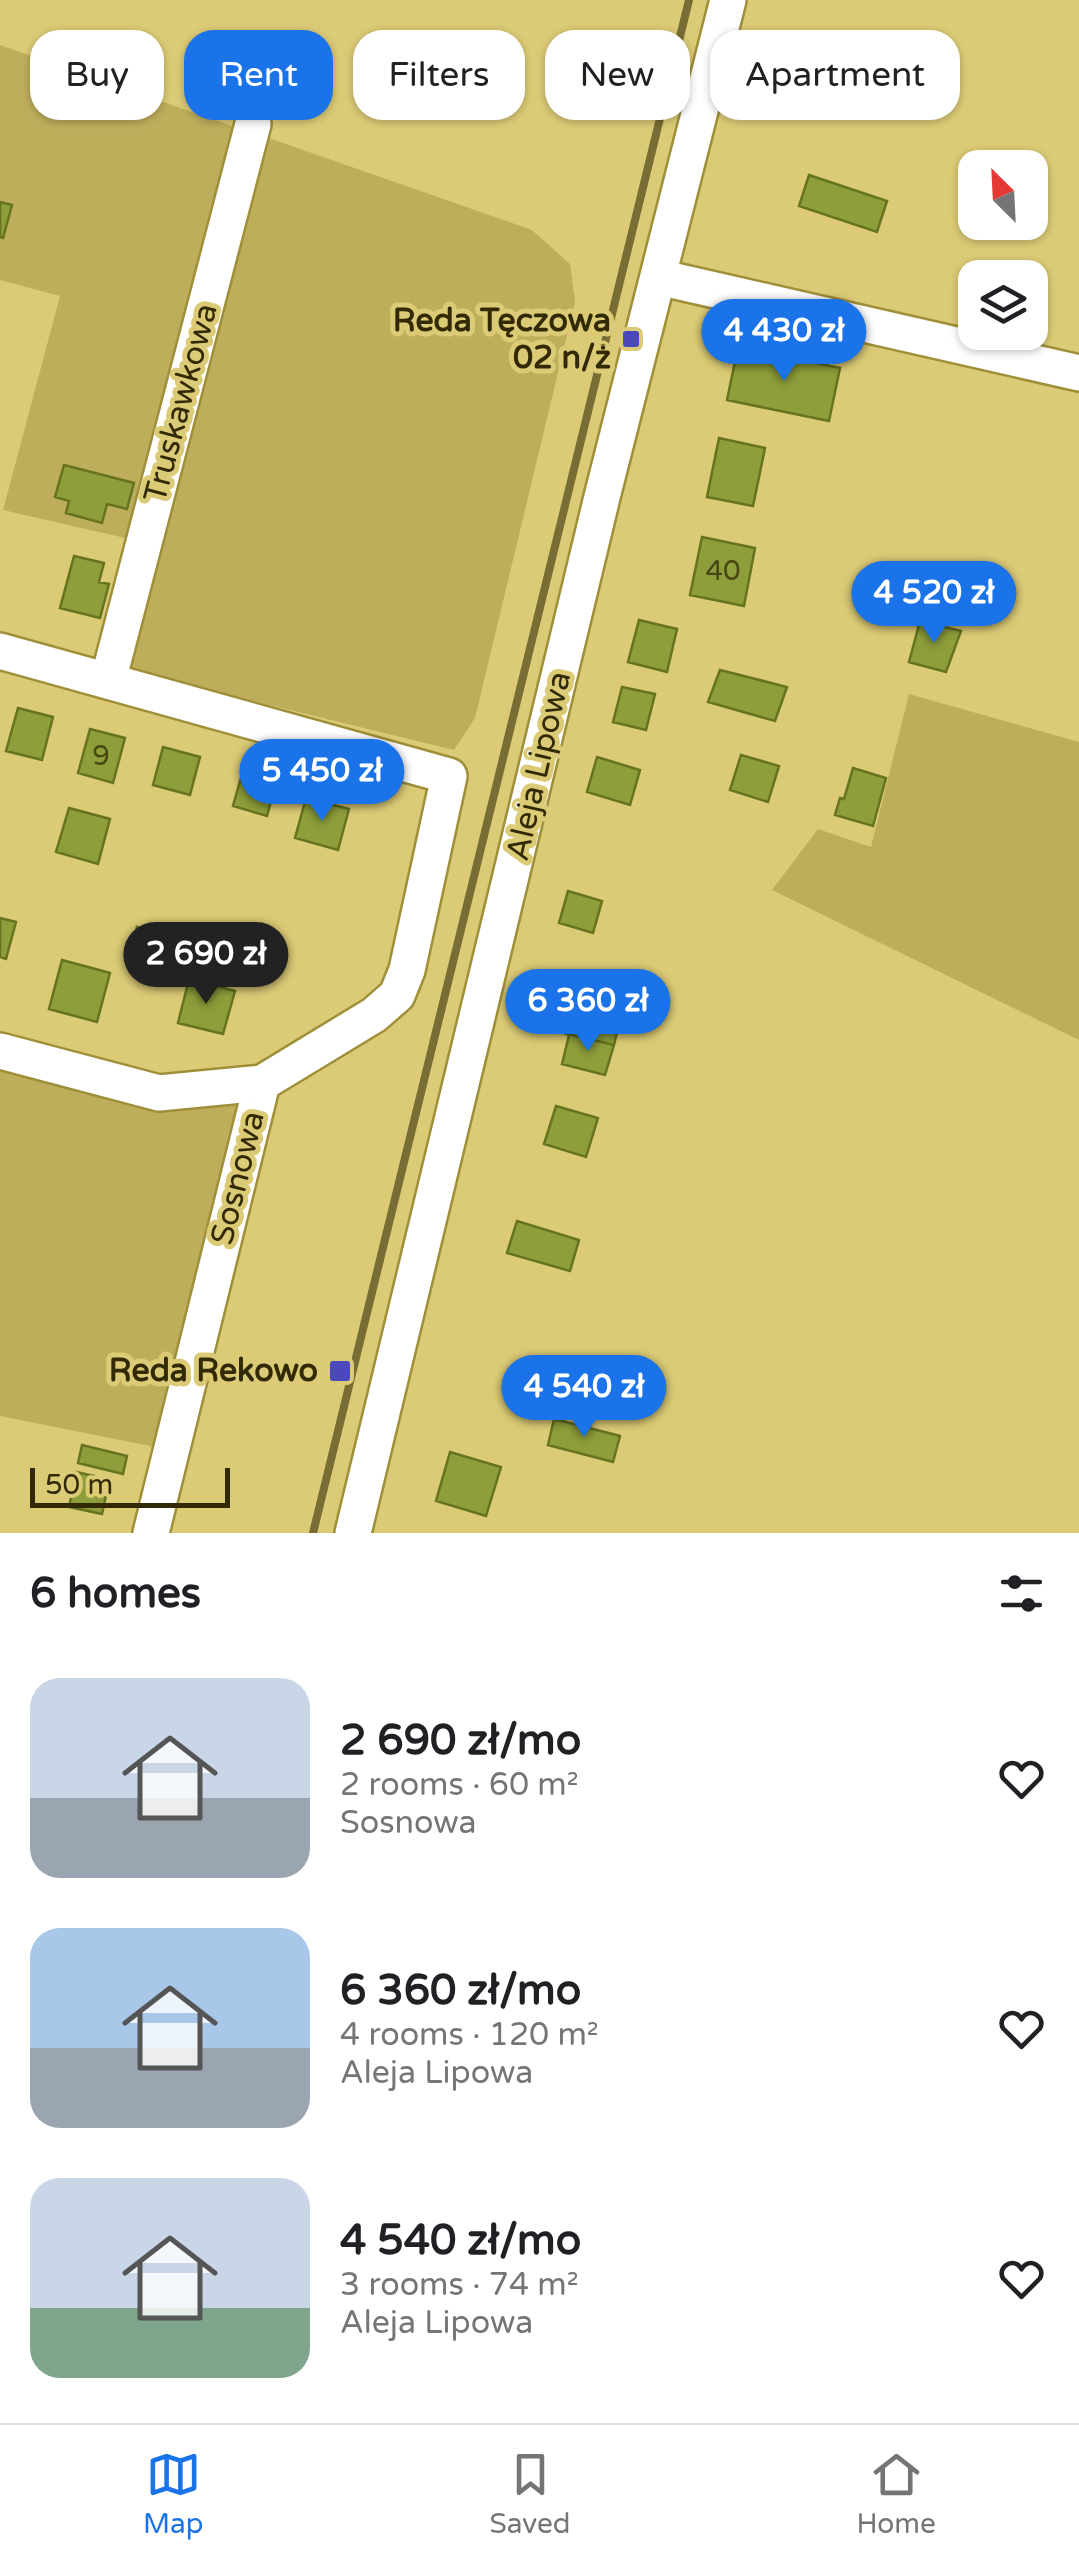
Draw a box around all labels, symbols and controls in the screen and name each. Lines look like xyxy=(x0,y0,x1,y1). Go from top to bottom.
chip: Buy xyxy=(30,30,164,120)
chip: Rent xyxy=(184,30,333,120)
chip: Filters xyxy=(353,30,525,120)
chip: New xyxy=(545,30,690,120)
chip: Apartment xyxy=(710,30,960,120)
north arrow xyxy=(958,150,1048,240)
map controls xyxy=(958,150,1048,350)
button: layers xyxy=(958,260,1048,350)
street label: Truskawkowa xyxy=(136,299,226,507)
pin: 4 430 zł xyxy=(681,299,887,384)
place label: Reda Tęczowa 02 n/ż xyxy=(393,302,611,377)
text: 4 430 zł xyxy=(723,312,845,350)
marker: Reda Tęczowa 02 n/ż xyxy=(620,328,642,350)
house number: 40 xyxy=(705,554,741,588)
pin: 4 520 zł xyxy=(831,561,1037,646)
text: 4 520 zł xyxy=(873,574,995,612)
street label: Aleja Lipowa xyxy=(499,668,579,864)
house number: 9 xyxy=(92,739,110,773)
pin: 5 450 zł xyxy=(219,739,425,824)
text: 5 450 zł xyxy=(261,752,383,790)
pin: 2 690 zł xyxy=(103,922,309,1007)
text: 2 690 zł xyxy=(145,935,267,973)
pin: 6 360 zł xyxy=(485,969,691,1054)
text: 6 360 zł xyxy=(527,982,649,1020)
street label: Sosnowa xyxy=(203,1107,273,1249)
place label: Reda Rekowo xyxy=(109,1352,318,1390)
pin: 4 540 zł xyxy=(481,1355,687,1440)
marker: Reda Rekowo xyxy=(327,1358,353,1384)
text: 4 540 zł xyxy=(523,1368,645,1406)
scale bar xyxy=(30,1463,230,1508)
text: 50 m xyxy=(45,1468,113,1502)
icon: filters xyxy=(994,1566,1049,1621)
text: 6 homes xyxy=(30,1568,201,1619)
text: 2 690 zł/mo xyxy=(340,1715,581,1766)
icon: home xyxy=(110,1718,230,1838)
icon: heart xyxy=(994,1751,1049,1806)
text: 2 rooms · 60 m² xyxy=(340,1766,579,1804)
text: Sosnowa xyxy=(340,1804,476,1842)
text: 6 360 zł/mo xyxy=(340,1965,581,2016)
icon: home xyxy=(110,1968,230,2088)
icon: heart xyxy=(994,2001,1049,2056)
text: 4 rooms · 120 m² xyxy=(340,2016,599,2054)
text: Aleja Lipowa xyxy=(340,2054,533,2092)
text: 4 540 zł/mo xyxy=(340,2215,581,2266)
icon: home xyxy=(110,2218,230,2338)
icon: heart xyxy=(994,2251,1049,2306)
text: 3 rooms · 74 m² xyxy=(340,2266,579,2304)
text: Aleja Lipowa xyxy=(340,2304,533,2342)
tab: Map xyxy=(143,2447,204,2541)
tab: Saved xyxy=(490,2447,571,2541)
tab: Home xyxy=(857,2447,936,2541)

